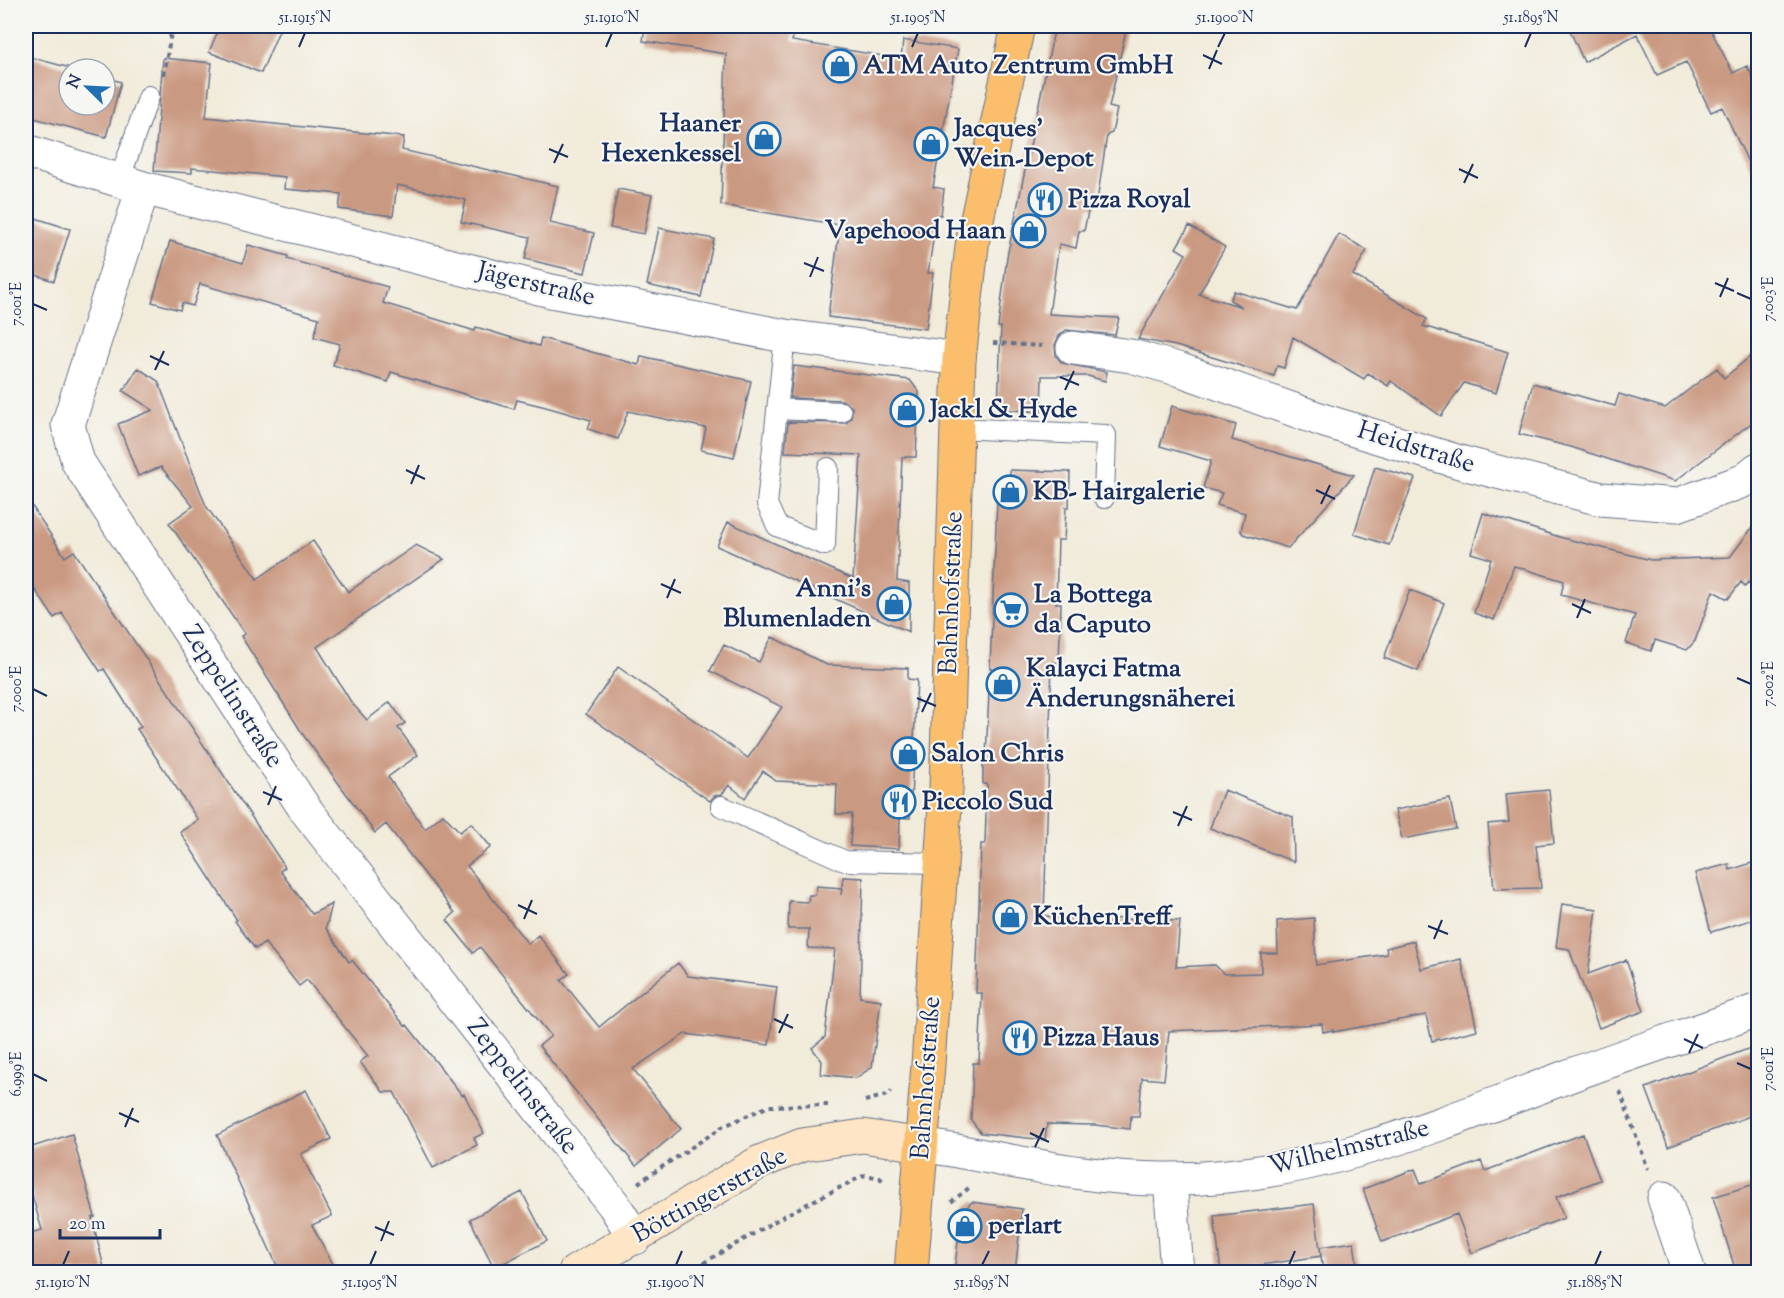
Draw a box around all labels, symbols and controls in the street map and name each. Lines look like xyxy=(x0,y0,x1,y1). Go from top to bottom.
text: 51.1915°N xyxy=(278,8,331,29)
text: 51.1910°N xyxy=(584,8,639,29)
text: 51.1905°N xyxy=(889,8,946,29)
text: 51.1900°N xyxy=(1195,8,1254,29)
text: 51.1895°N xyxy=(1502,8,1559,29)
shop icon: ATM Auto Zentrum GmbH xyxy=(822,48,858,84)
place label: ATM Auto Zentrum GmbH xyxy=(863,48,1174,85)
north arrow xyxy=(57,57,117,117)
text: N xyxy=(62,71,89,92)
place label: Haaner Hexenkessel xyxy=(602,106,742,173)
place label: Jacques' Wein-Depot xyxy=(952,111,1094,178)
shop icon: Haaner Hexenkessel xyxy=(746,121,782,157)
shop icon: Jacques' Wein-Depot xyxy=(913,126,949,162)
restaurant icon: Pizza Royal xyxy=(1027,182,1063,218)
place label: Pizza Royal xyxy=(1068,182,1191,219)
place label: Vapehood Haan xyxy=(825,213,1007,250)
shop icon: Vapehood Haan xyxy=(1011,213,1047,249)
street label: Jägerstraße xyxy=(471,253,599,317)
text: 7.003°E xyxy=(1759,277,1780,321)
text: 7.001°E xyxy=(7,282,28,326)
shop icon: Jackl & Hyde xyxy=(889,392,925,428)
place label: Jackl & Hyde xyxy=(928,392,1077,429)
street label: Heidstraße xyxy=(1353,413,1479,483)
shop icon: KB- Hairgalerie xyxy=(992,474,1028,510)
place label: KB- Hairgalerie xyxy=(1033,474,1205,511)
street label: Bahnhofstraße xyxy=(931,510,973,676)
place label: Anni's Blumenladen xyxy=(723,571,872,638)
place label: La Bottega da Caputo xyxy=(1034,577,1152,644)
shop icon: Anni's Blumenladen xyxy=(876,586,912,622)
supermarket icon: La Bottega da Caputo xyxy=(993,592,1029,628)
street label: Zeppelinstraße xyxy=(172,618,292,776)
place label: Kalayci Fatma Änderungsnäherei xyxy=(1026,651,1236,718)
text: 7.002°E xyxy=(1759,661,1780,707)
text: 7.000°E xyxy=(7,666,28,712)
shop icon: Kalayci Fatma Änderungsnäherei xyxy=(985,666,1021,702)
shop icon: Salon Chris xyxy=(890,736,926,772)
place label: Salon Chris xyxy=(931,736,1064,773)
restaurant icon: Piccolo Sud xyxy=(881,784,917,820)
place label: Piccolo Sud xyxy=(922,784,1053,821)
shop icon: KüchenTreff xyxy=(992,899,1028,935)
place label: KüchenTreff xyxy=(1033,899,1174,936)
street label: Bahnhofstraße xyxy=(903,995,951,1161)
street label: Zeppelinstraße xyxy=(457,1011,587,1163)
restaurant icon: Pizza Haus xyxy=(1002,1020,1038,1056)
place label: Pizza Haus xyxy=(1043,1020,1159,1057)
text: 7.001°E xyxy=(1759,1047,1780,1091)
text: 6.999°E xyxy=(7,1051,28,1097)
street label: Wilhelmstraße xyxy=(1265,1110,1433,1186)
street label: Böttingerstraße xyxy=(626,1138,794,1254)
scale bar xyxy=(60,1202,160,1240)
shop icon: perlart xyxy=(947,1208,983,1244)
place label: perlart xyxy=(988,1208,1062,1245)
text: 20 m xyxy=(69,1212,106,1238)
text: 51.1910°N xyxy=(35,1273,90,1294)
text: 51.1905°N xyxy=(341,1273,398,1294)
text: 51.1900°N xyxy=(646,1273,705,1294)
text: 51.1895°N xyxy=(953,1273,1010,1294)
text: 51.1890°N xyxy=(1259,1273,1318,1294)
text: 51.1885°N xyxy=(1566,1273,1623,1294)

